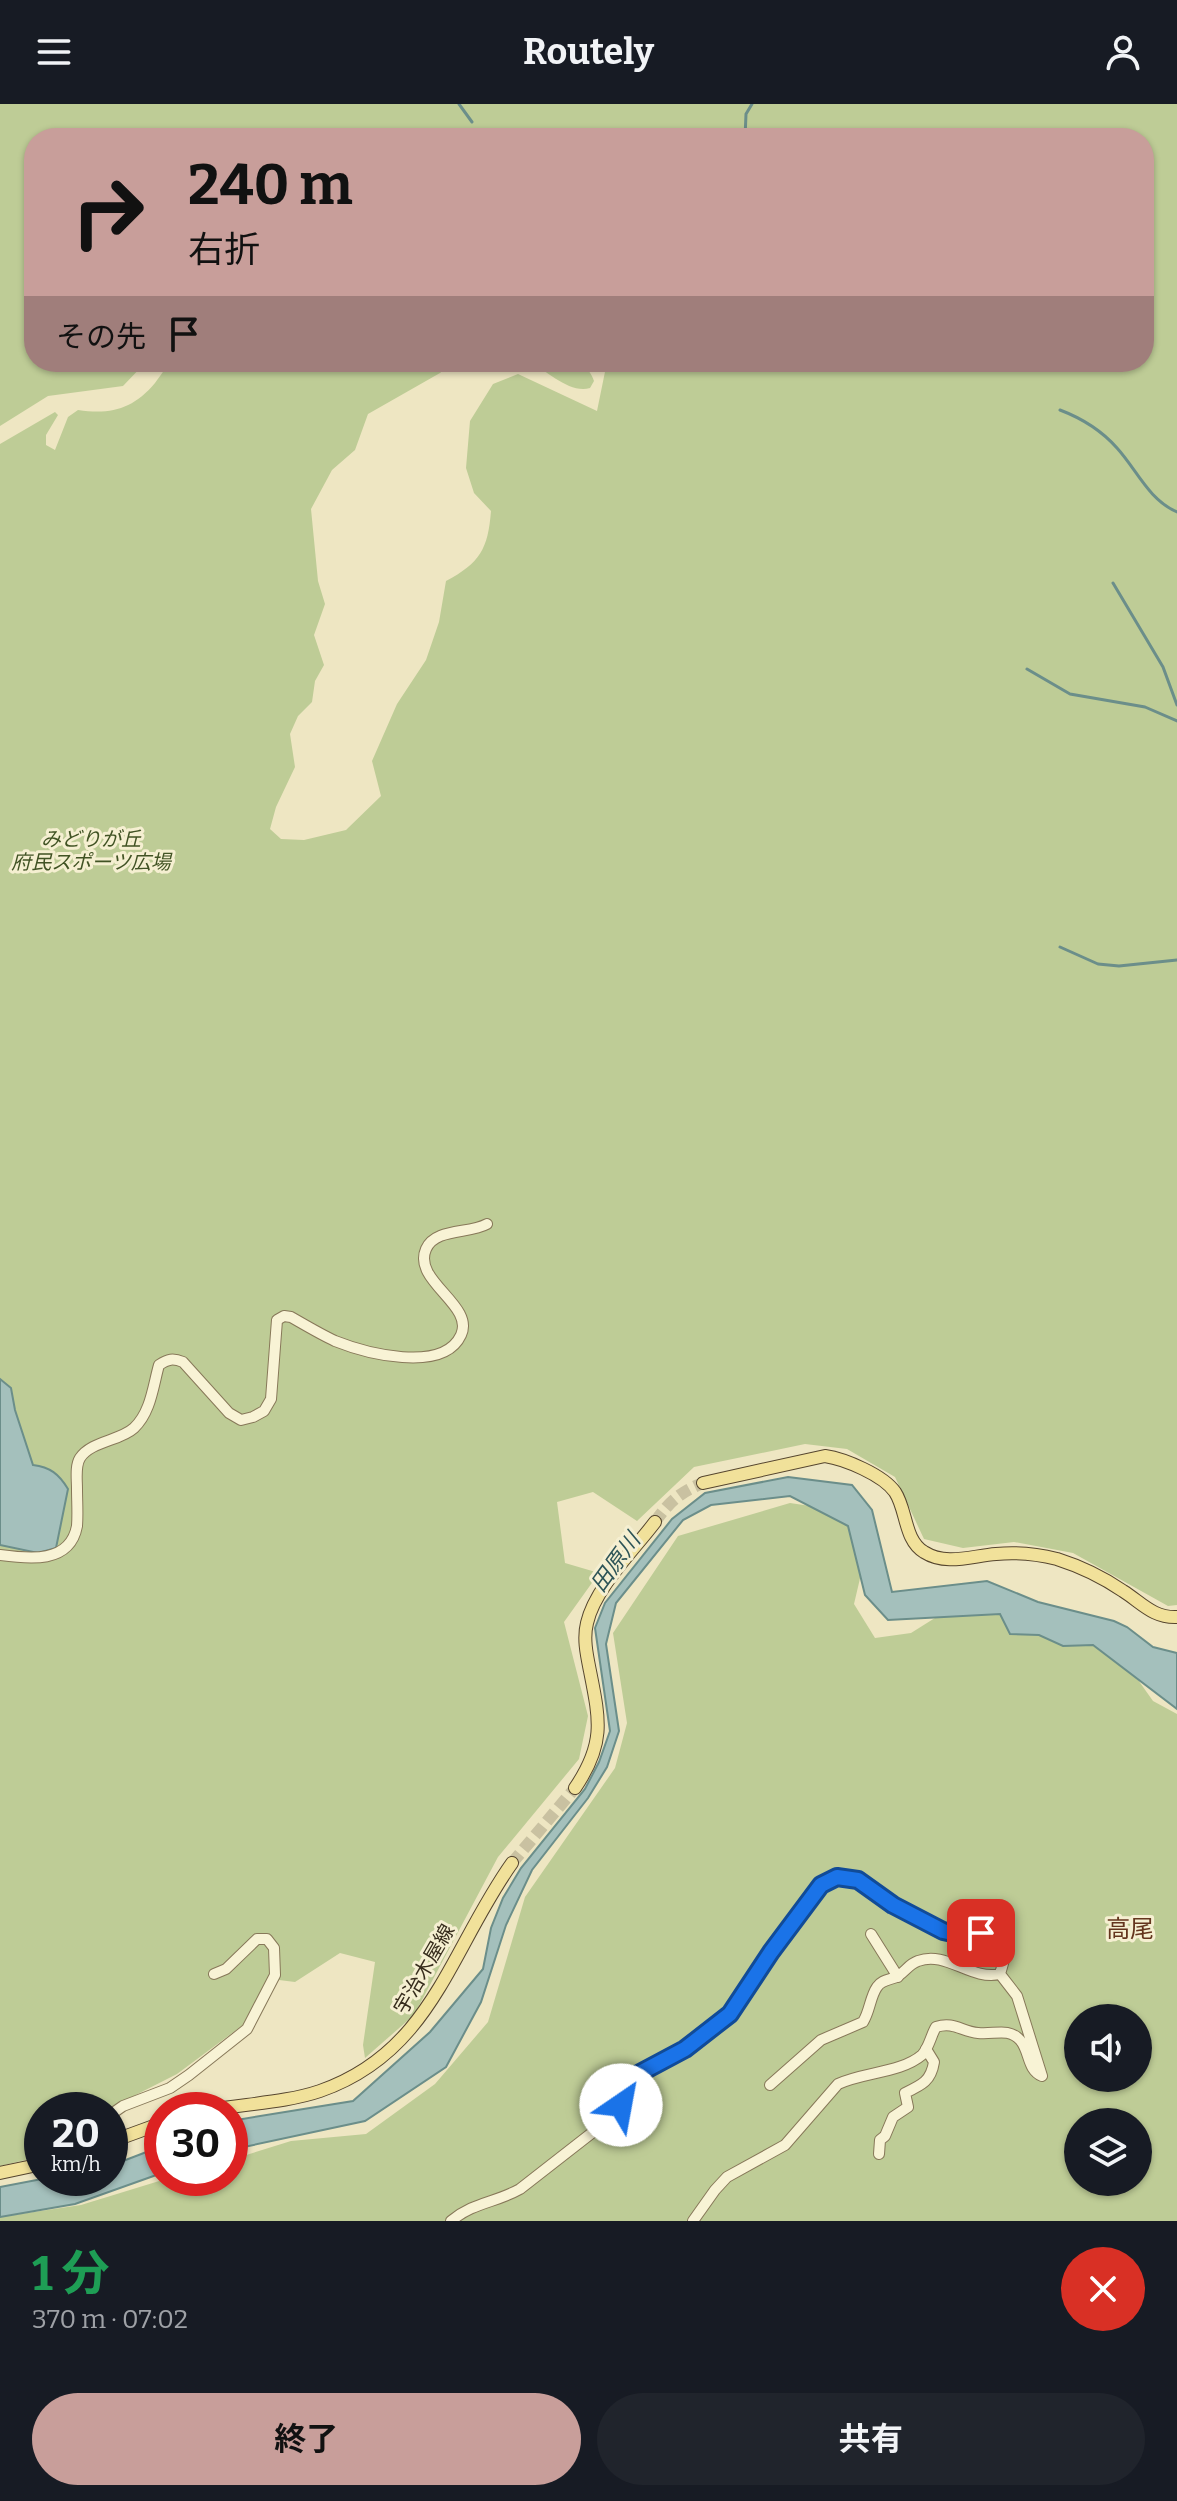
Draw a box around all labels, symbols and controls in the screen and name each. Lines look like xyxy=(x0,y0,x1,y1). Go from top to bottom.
icon: menu xyxy=(32,30,76,74)
text: Routely xyxy=(523,30,654,74)
icon: person xyxy=(1101,30,1145,74)
text: 240 m xyxy=(188,152,353,219)
icon: right xyxy=(56,160,160,264)
text: 右折 xyxy=(188,228,260,272)
icon: arrive xyxy=(162,312,206,356)
text: その先 xyxy=(56,319,146,355)
park label: みどりが丘 府民スポーツ広場 xyxy=(11,827,173,874)
water label: 田原川 xyxy=(585,1526,647,1597)
pin xyxy=(947,1899,1015,1967)
icon: arrive xyxy=(959,1911,1003,1955)
district label: 高尾 xyxy=(1106,1915,1154,1943)
street label: 宇治木屋線 xyxy=(389,1920,459,2018)
map controls xyxy=(1064,2004,1152,2196)
button: sound xyxy=(1064,2004,1152,2092)
position arrow xyxy=(579,2063,663,2147)
speed limit sign: 30 xyxy=(144,2092,248,2196)
button: layers xyxy=(1064,2108,1152,2196)
text: 20 xyxy=(52,2110,100,2158)
text: km/h xyxy=(51,2152,101,2176)
text: 1 分 xyxy=(32,2245,109,2303)
button: close xyxy=(1061,2247,1145,2331)
text: 370 m · 07:02 xyxy=(32,2304,188,2335)
button: 終了 xyxy=(32,2393,581,2485)
button: 共有 xyxy=(597,2393,1145,2485)

